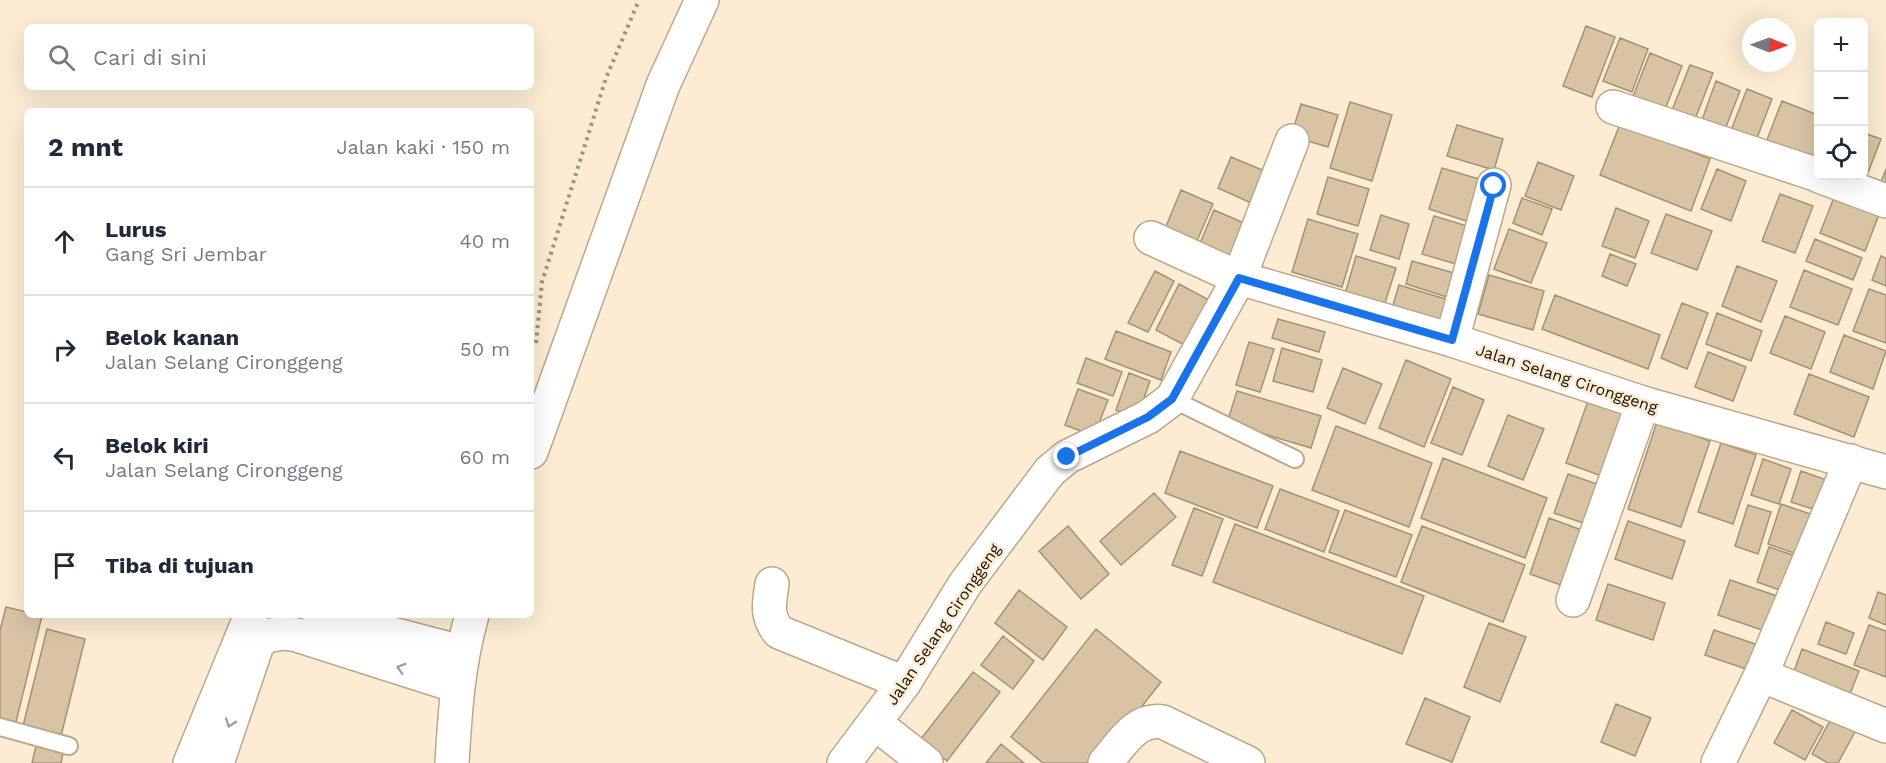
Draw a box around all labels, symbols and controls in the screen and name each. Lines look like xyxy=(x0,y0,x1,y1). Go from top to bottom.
north arrow xyxy=(1742,18,1796,72)
map controls xyxy=(1814,18,1868,180)
button: + xyxy=(1814,18,1868,72)
search box xyxy=(24,24,534,90)
icon: search xyxy=(45,41,78,74)
text: Cari di sini xyxy=(93,45,207,70)
button: − xyxy=(1814,72,1868,126)
button: locate xyxy=(1814,126,1868,180)
text: 2 mnt xyxy=(48,132,123,162)
text: Jalan kaki · 150 m xyxy=(336,135,510,159)
route start xyxy=(1480,172,1506,198)
text: Lurus xyxy=(105,217,167,242)
icon: ahead xyxy=(48,225,81,258)
text: 40 m xyxy=(459,229,510,253)
text: Gang Sri Jembar xyxy=(105,242,267,266)
text: Belok kanan xyxy=(105,325,239,350)
icon: right xyxy=(48,333,81,366)
text: 50 m xyxy=(460,337,510,361)
street label: Jalan Selang Cironggeng xyxy=(1473,340,1661,417)
text: Jalan Selang Cironggeng xyxy=(105,350,343,374)
text: Belok kiri xyxy=(105,433,209,458)
icon: left xyxy=(48,441,81,474)
route end xyxy=(1053,443,1079,469)
text: 60 m xyxy=(460,445,510,469)
text: Jalan Selang Cironggeng xyxy=(105,458,343,482)
street label: Jalan Selang Cironggeng xyxy=(882,540,1005,708)
icon: arrive xyxy=(48,549,81,582)
text: Tiba di tujuan xyxy=(105,553,254,578)
one-way arrow xyxy=(396,663,407,675)
one-way arrow xyxy=(225,717,238,728)

